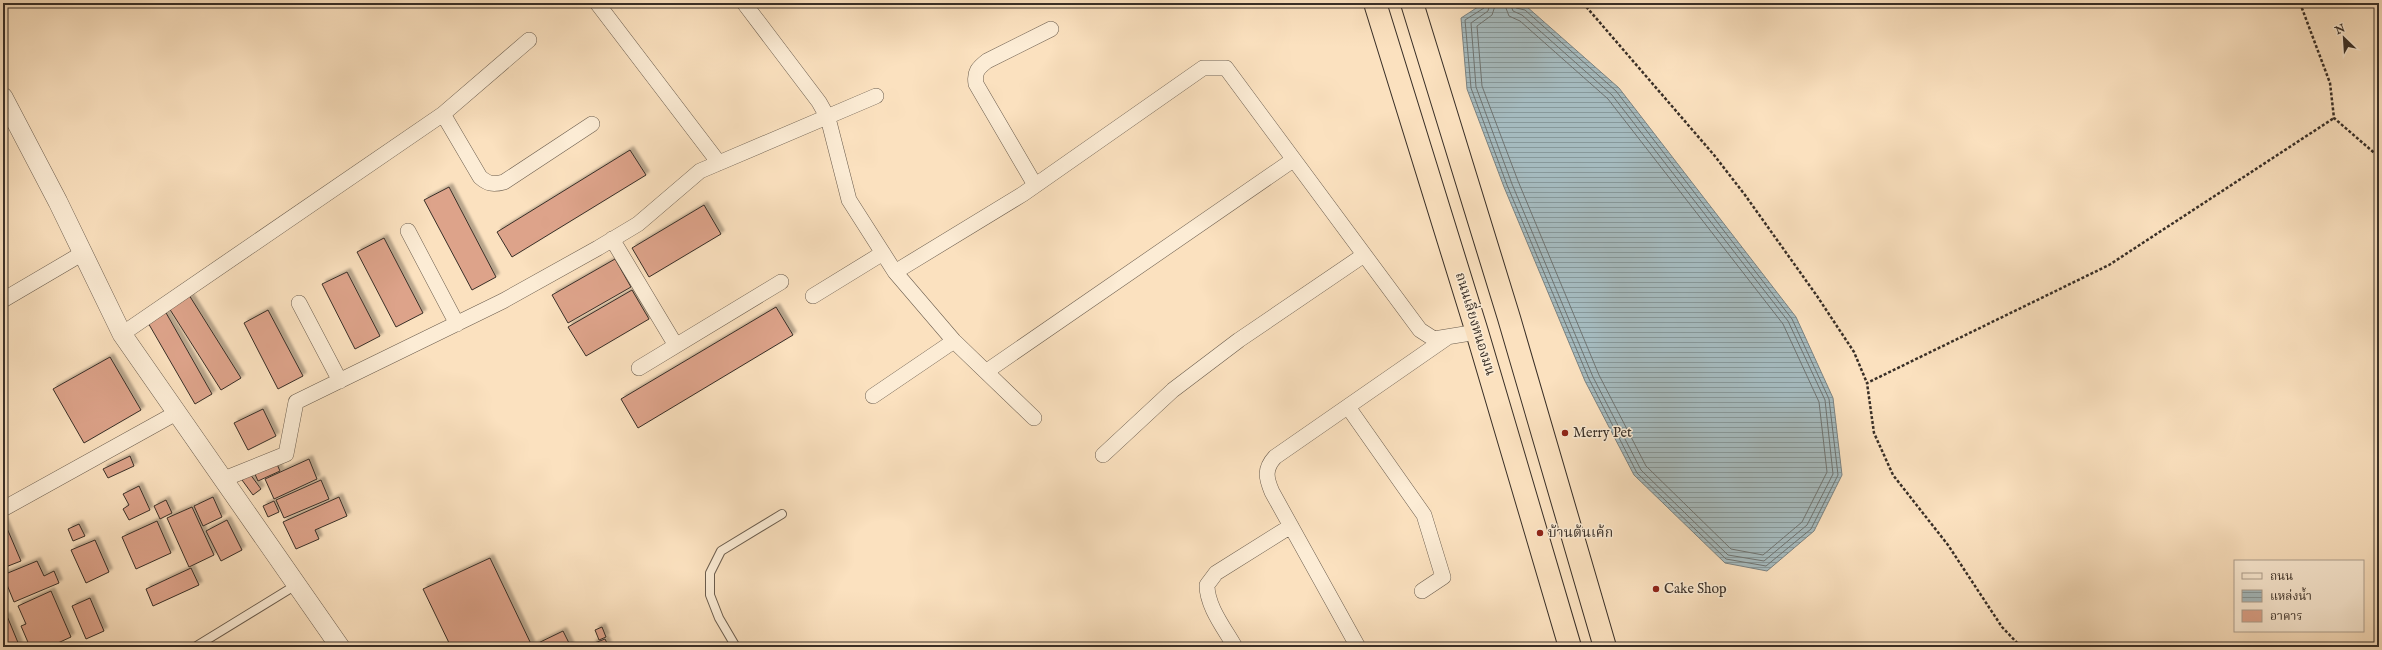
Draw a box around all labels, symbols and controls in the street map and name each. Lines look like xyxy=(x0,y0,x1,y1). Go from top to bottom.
north arrow xyxy=(2324,18,2364,58)
text: N xyxy=(2332,21,2348,39)
street label: ถนนเลี่ยงหนองมน xyxy=(1451,270,1501,378)
place label: Merry Pet xyxy=(1573,424,1632,442)
marker: Merry Pet xyxy=(1560,428,1570,438)
place label: บ้านต้นเค้ก xyxy=(1548,524,1613,542)
marker: บ้านต้นเค้ก xyxy=(1535,528,1545,538)
legend xyxy=(2234,560,2364,632)
text: ถนน xyxy=(2270,569,2293,584)
place label: Cake Shop xyxy=(1664,580,1727,598)
marker: Cake Shop xyxy=(1651,584,1661,594)
text: แหล่งน้ำ xyxy=(2270,587,2312,604)
text: อาคาร xyxy=(2270,609,2302,624)

